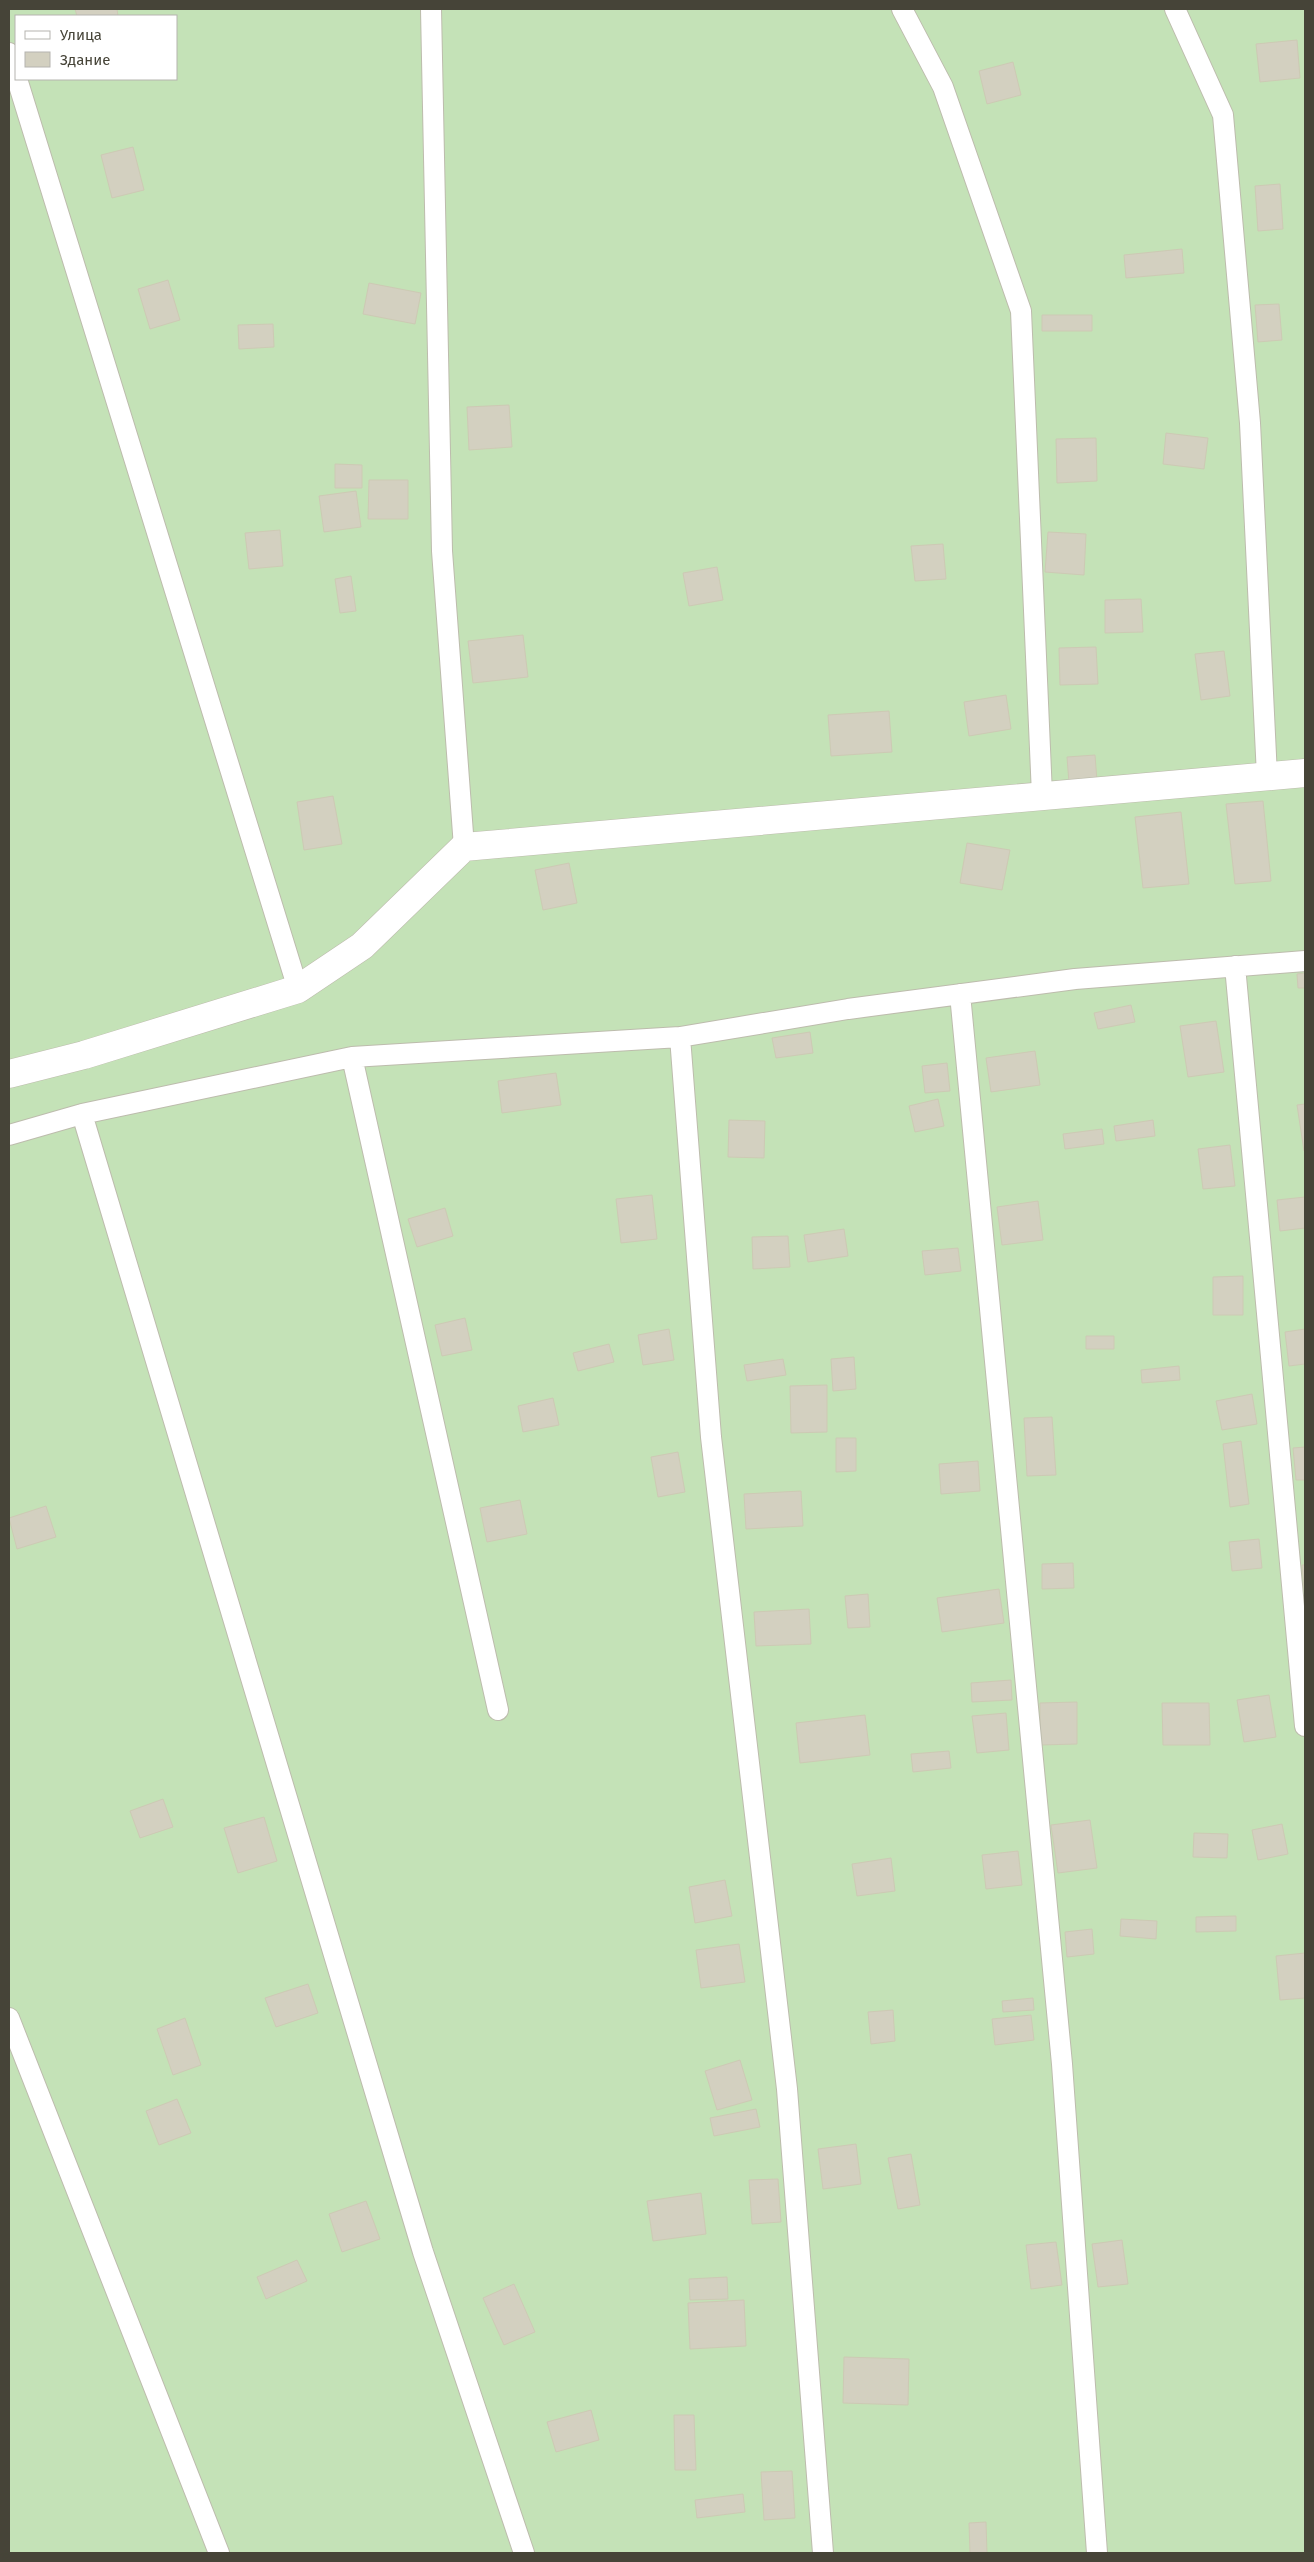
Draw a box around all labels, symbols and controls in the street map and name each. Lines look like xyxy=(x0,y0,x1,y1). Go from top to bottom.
legend xyxy=(15,15,178,80)
text: Улица xyxy=(60,26,102,44)
text: Здание xyxy=(60,51,110,69)

